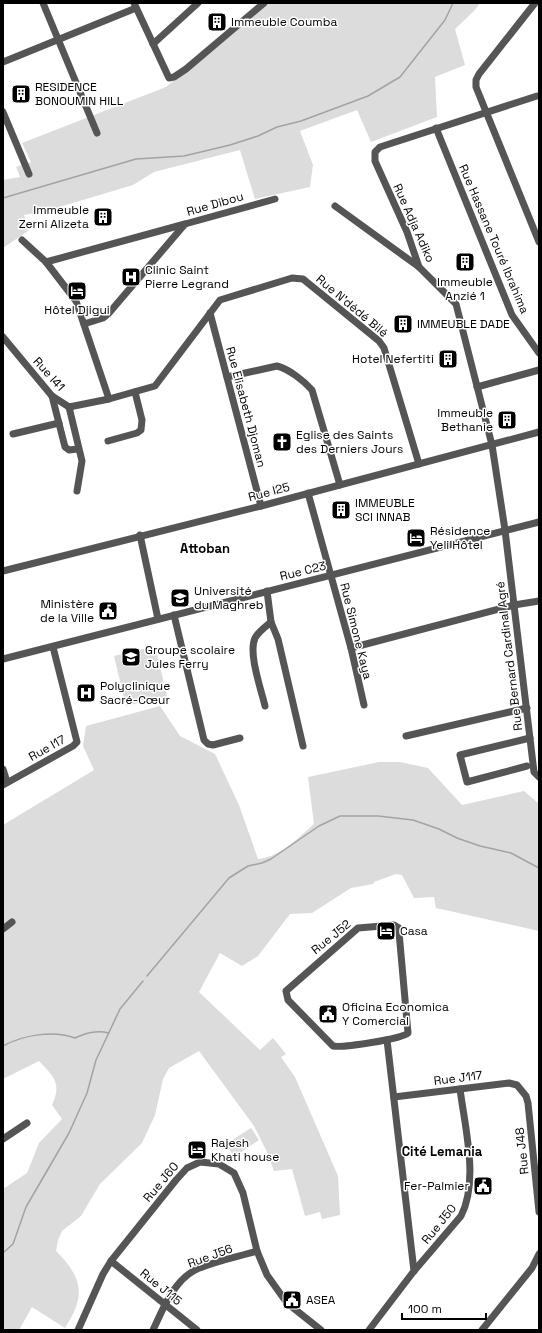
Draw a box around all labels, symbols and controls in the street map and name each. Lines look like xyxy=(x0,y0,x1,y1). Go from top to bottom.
building icon: Immeuble Coumba xyxy=(206,11,228,33)
place label: Immeuble Coumba xyxy=(231,14,337,30)
place label: RESIDENCE BONOUMIN HILL xyxy=(35,79,124,109)
building icon: RESIDENCE BONOUMIN HILL xyxy=(10,83,32,105)
street label: Rue Hassane Touré Ibrahima xyxy=(455,162,533,316)
street label: Rue Adja Adiko xyxy=(389,181,439,265)
street label: Rue Dibou xyxy=(185,188,245,220)
place label: Immeuble Zerni Alizeta xyxy=(19,202,89,232)
building icon: Immeuble Zerni Alizeta xyxy=(92,206,114,228)
building icon: Immeuble Anzié 1 xyxy=(454,251,476,273)
place label: Clinic Saint Pierre Legrand xyxy=(145,262,229,292)
hospital icon: Clinic Saint Pierre Legrand xyxy=(120,266,142,288)
street label: Rue N'dédé Bilé xyxy=(313,271,391,341)
place label: Immeuble Anzié 1 xyxy=(437,274,493,304)
hotel icon: Hôtel Djigui xyxy=(66,280,88,302)
place label: Hôtel Djigui xyxy=(44,302,110,318)
building icon: IMMEUBLE DADE xyxy=(392,313,414,335)
place label: IMMEUBLE DADE xyxy=(417,316,510,332)
street label: Rue Elisabeth Djoman xyxy=(222,345,270,469)
building icon: Hotel Nefertiti xyxy=(437,348,459,370)
place label: Hotel Nefertiti xyxy=(352,351,434,367)
street label: Rue I41 xyxy=(30,354,68,394)
place label: Immeuble Bethanie xyxy=(437,405,493,435)
building icon: Immeuble Bethanie xyxy=(496,409,518,431)
place label: Eglise des Saints des Derniers Jours xyxy=(296,427,403,457)
church icon: Eglise des Saints des Derniers Jours xyxy=(271,431,293,453)
street label: Rue I25 xyxy=(246,479,292,505)
place label: IMMEUBLE SCI INNAB xyxy=(355,495,415,525)
building icon: IMMEUBLE SCI INNAB xyxy=(330,499,352,521)
place label: Résidence Yeli Hôtel xyxy=(430,523,490,553)
hotel icon: Résidence Yeli Hôtel xyxy=(405,527,427,549)
district label: Attoban xyxy=(180,540,230,557)
street label: Rue C23 xyxy=(278,558,328,584)
street label: Rue Bernard Cardinal Agré xyxy=(492,580,526,732)
street label: Rue Simone Kaya xyxy=(336,581,376,681)
place label: Université du Maghreb xyxy=(194,583,264,613)
school or university icon: Université du Maghreb xyxy=(169,587,191,609)
place label: Ministère de la Ville xyxy=(40,596,94,626)
public building icon: Ministère de la Ville xyxy=(97,600,119,622)
place label: Groupe scolaire Jules Ferry xyxy=(145,642,235,672)
school or university icon: Groupe scolaire Jules Ferry xyxy=(120,646,142,668)
place label: Polyclinique Sacré-Cœur xyxy=(100,678,170,708)
hospital icon: Polyclinique Sacré-Cœur xyxy=(75,682,97,704)
street label: Rue I17 xyxy=(26,731,68,765)
street label: Rue J52 xyxy=(308,916,354,958)
hotel icon: Casa xyxy=(375,920,397,942)
place label: Casa xyxy=(400,923,428,939)
place label: Oficina Economica Y Comercial xyxy=(342,999,449,1029)
public building icon: Oficina Economica Y Comercial xyxy=(317,1003,339,1025)
street label: Rue J117 xyxy=(433,1067,484,1089)
street label: Rue J48 xyxy=(512,1127,532,1175)
place label: Rajesh Khati house xyxy=(211,1135,279,1165)
hotel icon: Rajesh Khati house xyxy=(186,1139,208,1161)
district label: Cité Lemania xyxy=(402,1143,483,1160)
street label: Rue J60 xyxy=(140,1159,182,1205)
public building icon: Fer-Palmier xyxy=(472,1175,494,1197)
place label: Fer-Palmier xyxy=(404,1178,469,1194)
street label: Rue J50 xyxy=(418,1201,460,1247)
street label: Rue J56 xyxy=(185,1240,235,1272)
street label: Rue J115 xyxy=(137,1265,185,1309)
public building icon: ASEA xyxy=(281,1289,303,1311)
place label: ASEA xyxy=(306,1292,336,1308)
scale bar xyxy=(402,1295,486,1321)
text: 100 m xyxy=(408,1301,442,1317)

